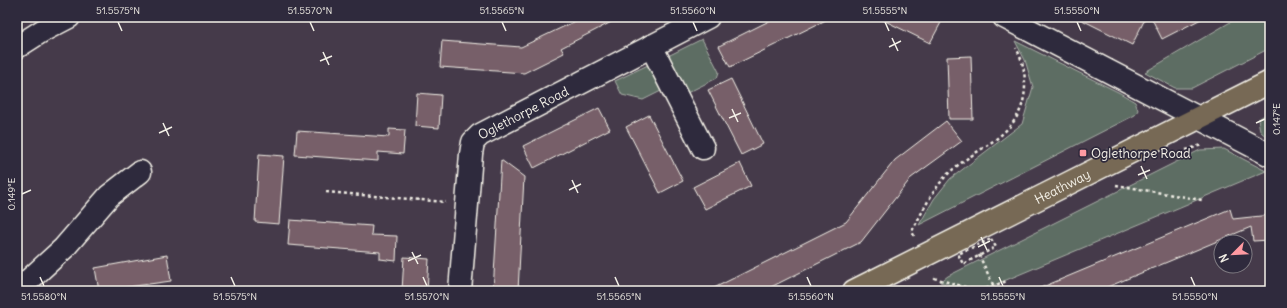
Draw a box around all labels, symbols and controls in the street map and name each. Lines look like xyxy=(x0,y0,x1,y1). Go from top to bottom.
text: 51.5575°N xyxy=(96,4,140,17)
text: 51.5570°N xyxy=(287,4,333,17)
text: 51.5565°N xyxy=(479,4,525,17)
text: 51.5560°N xyxy=(670,4,716,17)
text: 51.5555°N xyxy=(862,4,908,17)
text: 51.5550°N xyxy=(1054,4,1100,17)
street label: Oglethorpe Road xyxy=(475,82,572,143)
text: 0.147°E xyxy=(1270,103,1283,135)
place label: Oglethorpe Road xyxy=(1091,145,1191,162)
marker: Oglethorpe Road xyxy=(1078,148,1088,158)
street label: Heathway xyxy=(1031,165,1093,208)
text: 0.149°E xyxy=(5,177,18,210)
north arrow xyxy=(1213,234,1253,274)
text: N xyxy=(1216,252,1232,264)
text: 51.5580°N xyxy=(21,290,67,303)
text: 51.5575°N xyxy=(213,290,257,303)
text: 51.5570°N xyxy=(404,290,450,303)
text: 51.5565°N xyxy=(596,290,642,303)
text: 51.5560°N xyxy=(788,290,834,303)
text: 51.5555°N xyxy=(980,290,1026,303)
text: 51.5550°N xyxy=(1172,290,1218,303)

